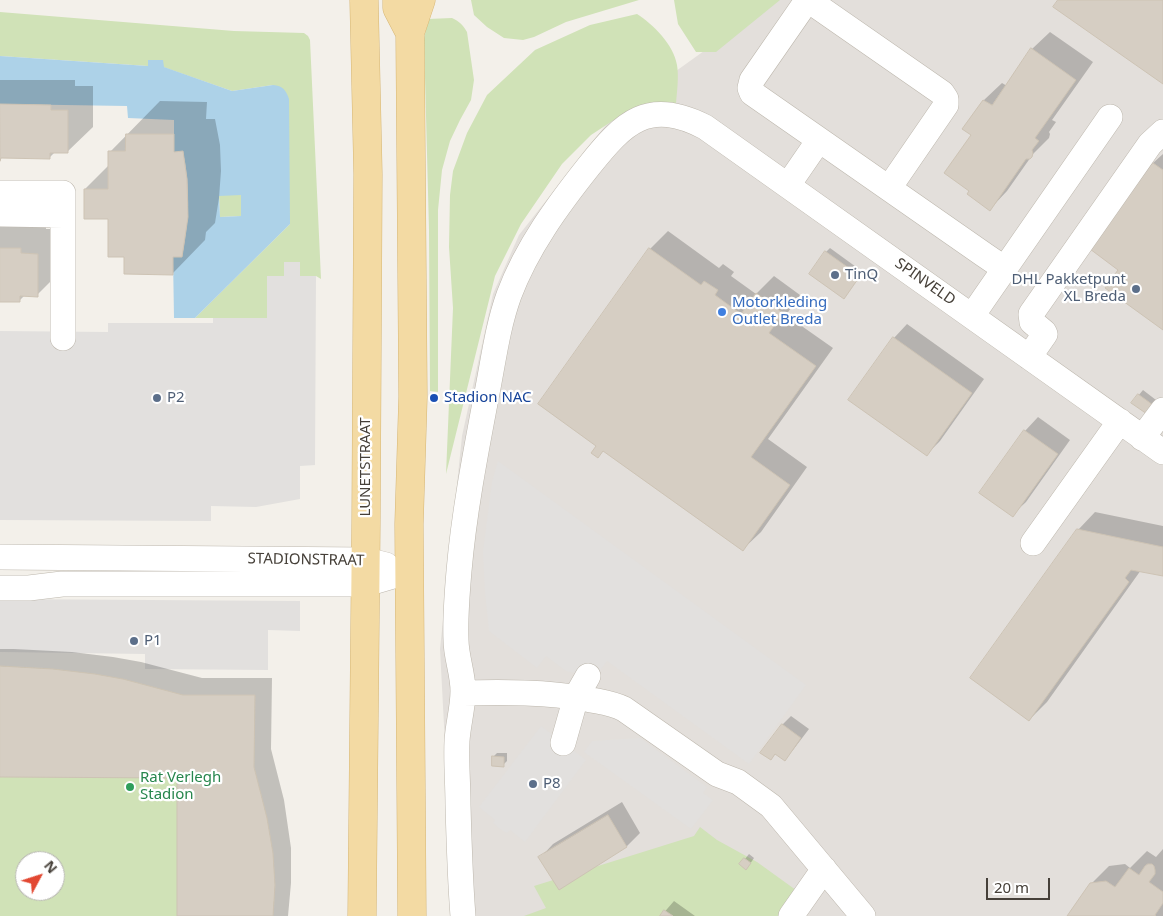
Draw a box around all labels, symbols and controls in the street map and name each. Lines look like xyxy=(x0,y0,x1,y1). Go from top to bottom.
street label: SPINVELD xyxy=(891,255,959,309)
place label: TinQ xyxy=(845,266,878,284)
marker: TinQ xyxy=(829,269,841,281)
place label: DHL Pakketpunt XL Breda xyxy=(1012,271,1126,306)
marker: DHL Pakketpunt XL Breda xyxy=(1130,283,1142,295)
place label: Motorkleding Outlet Breda xyxy=(732,294,827,329)
marker: Motorkleding Outlet Breda xyxy=(716,306,728,318)
place label: P2 xyxy=(167,389,185,407)
place label: Stadion NAC xyxy=(444,389,532,407)
marker: P2 xyxy=(151,392,163,404)
marker: Stadion NAC xyxy=(428,392,440,404)
street label: LUNETSTRAAT xyxy=(357,417,375,517)
street label: STADIONSTRAAT xyxy=(248,550,364,570)
place label: P1 xyxy=(144,632,162,650)
marker: P1 xyxy=(128,635,140,647)
place label: Rat Verlegh Stadion xyxy=(140,769,221,804)
place label: P8 xyxy=(543,775,561,793)
marker: P8 xyxy=(527,778,539,790)
marker: Rat Verlegh Stadion xyxy=(124,781,136,793)
north arrow xyxy=(15,851,65,901)
text: N xyxy=(40,856,62,877)
scale bar xyxy=(988,868,1052,900)
text: 20 m xyxy=(994,877,1029,897)

